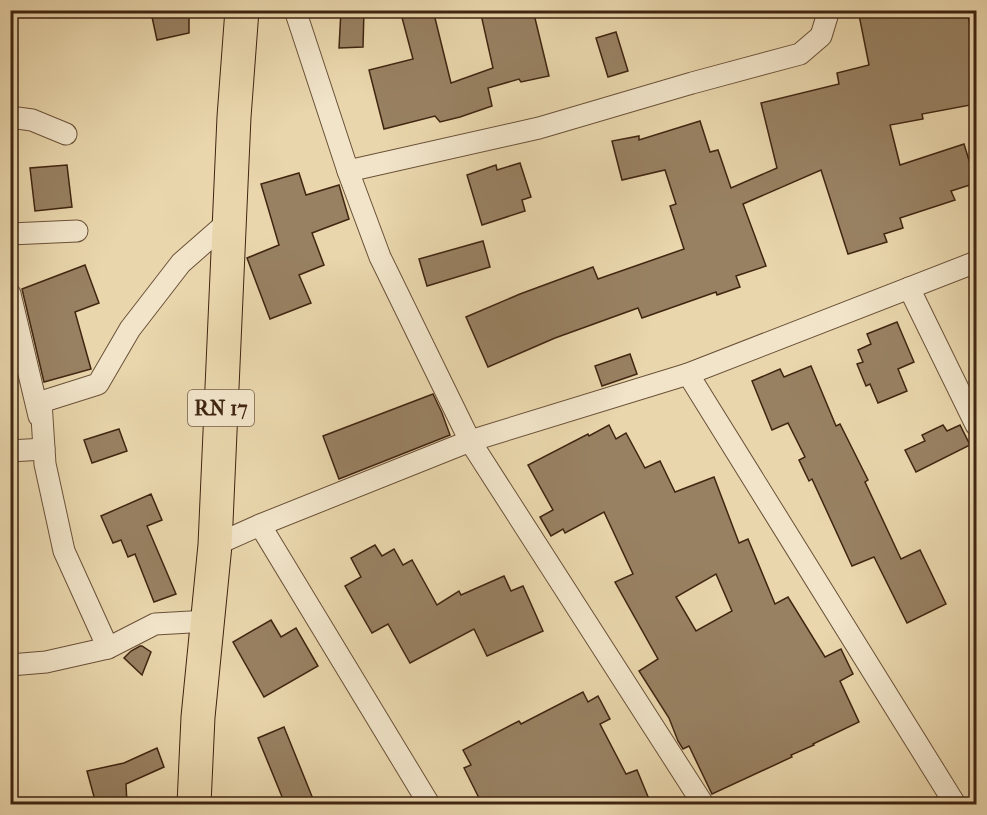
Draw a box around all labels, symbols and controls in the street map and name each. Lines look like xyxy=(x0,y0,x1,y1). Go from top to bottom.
road number: RN 17 xyxy=(188,390,254,426)

